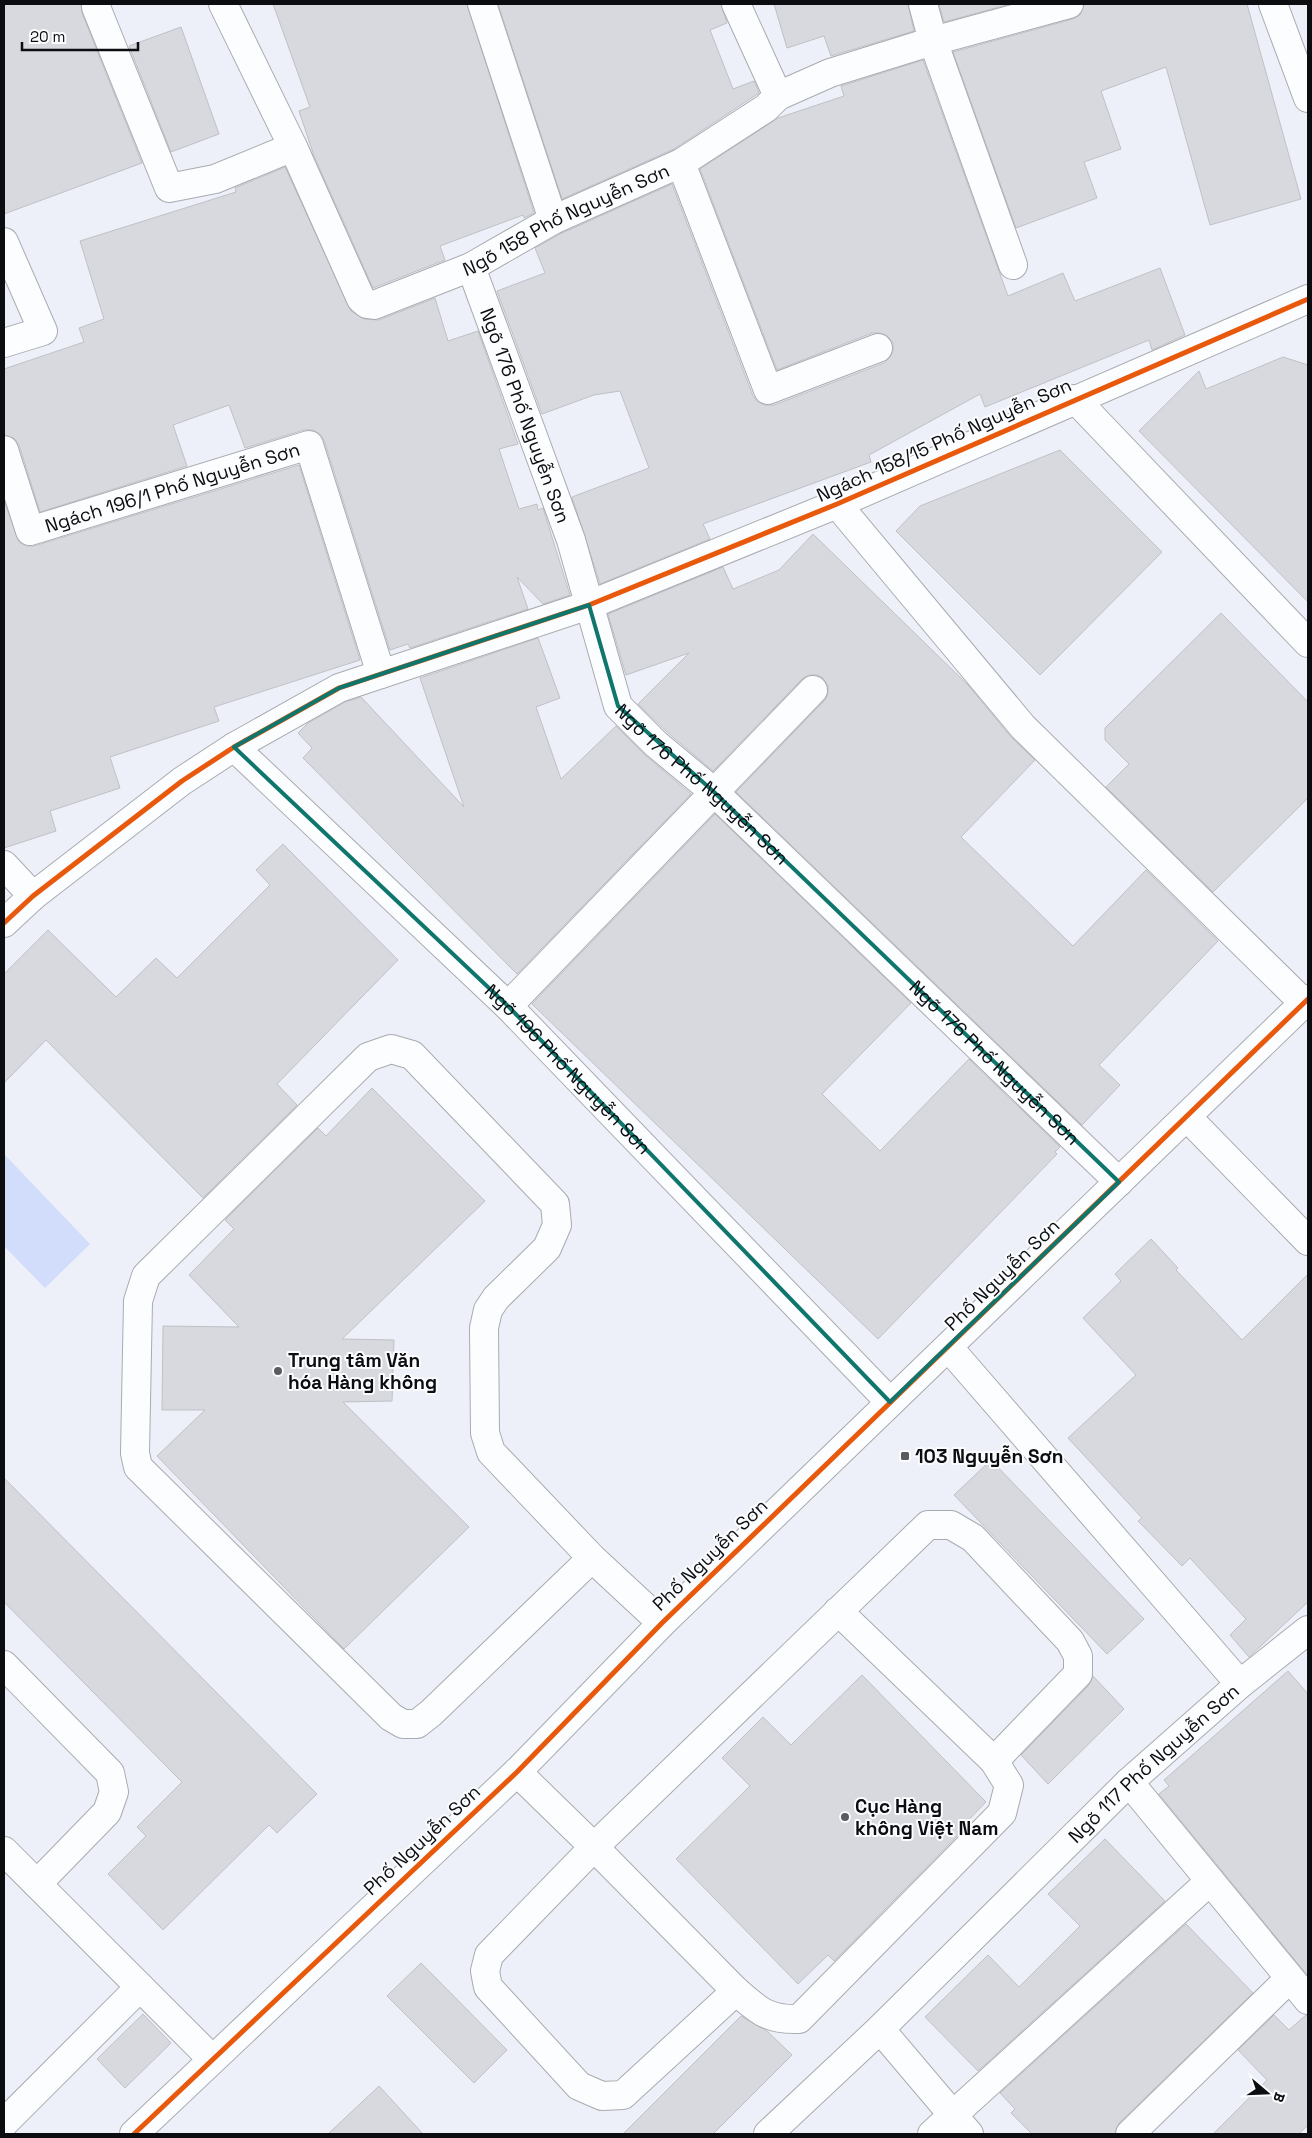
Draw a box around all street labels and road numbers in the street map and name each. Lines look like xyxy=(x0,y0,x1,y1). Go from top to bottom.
street label: Ngõ 158 Phố Nguyễn Sơn xyxy=(459,157,673,282)
street label: Ngõ 176 Phố Nguyễn Sơn xyxy=(474,304,576,526)
street label: Ngách 158/15 Phố Nguyễn Sơn xyxy=(813,372,1075,508)
street label: Ngách 196/1 Phố Nguyễn Sơn xyxy=(42,436,303,538)
street label: Ngõ 176 Phố Nguyễn Sơn xyxy=(610,698,794,870)
street label: Ngõ 176 Phố Nguyễn Sơn xyxy=(904,974,1085,1150)
street label: Ngõ 196 Phố Nguyễn Sơn xyxy=(480,978,657,1160)
street label: Phố Nguyễn Sơn xyxy=(939,1214,1065,1336)
street label: Phố Nguyễn Sơn xyxy=(647,1494,773,1616)
street label: Ngõ 117 Phố Nguyễn Sơn xyxy=(1063,1678,1244,1848)
street label: Phố Nguyễn Sơn xyxy=(358,1779,486,1901)

